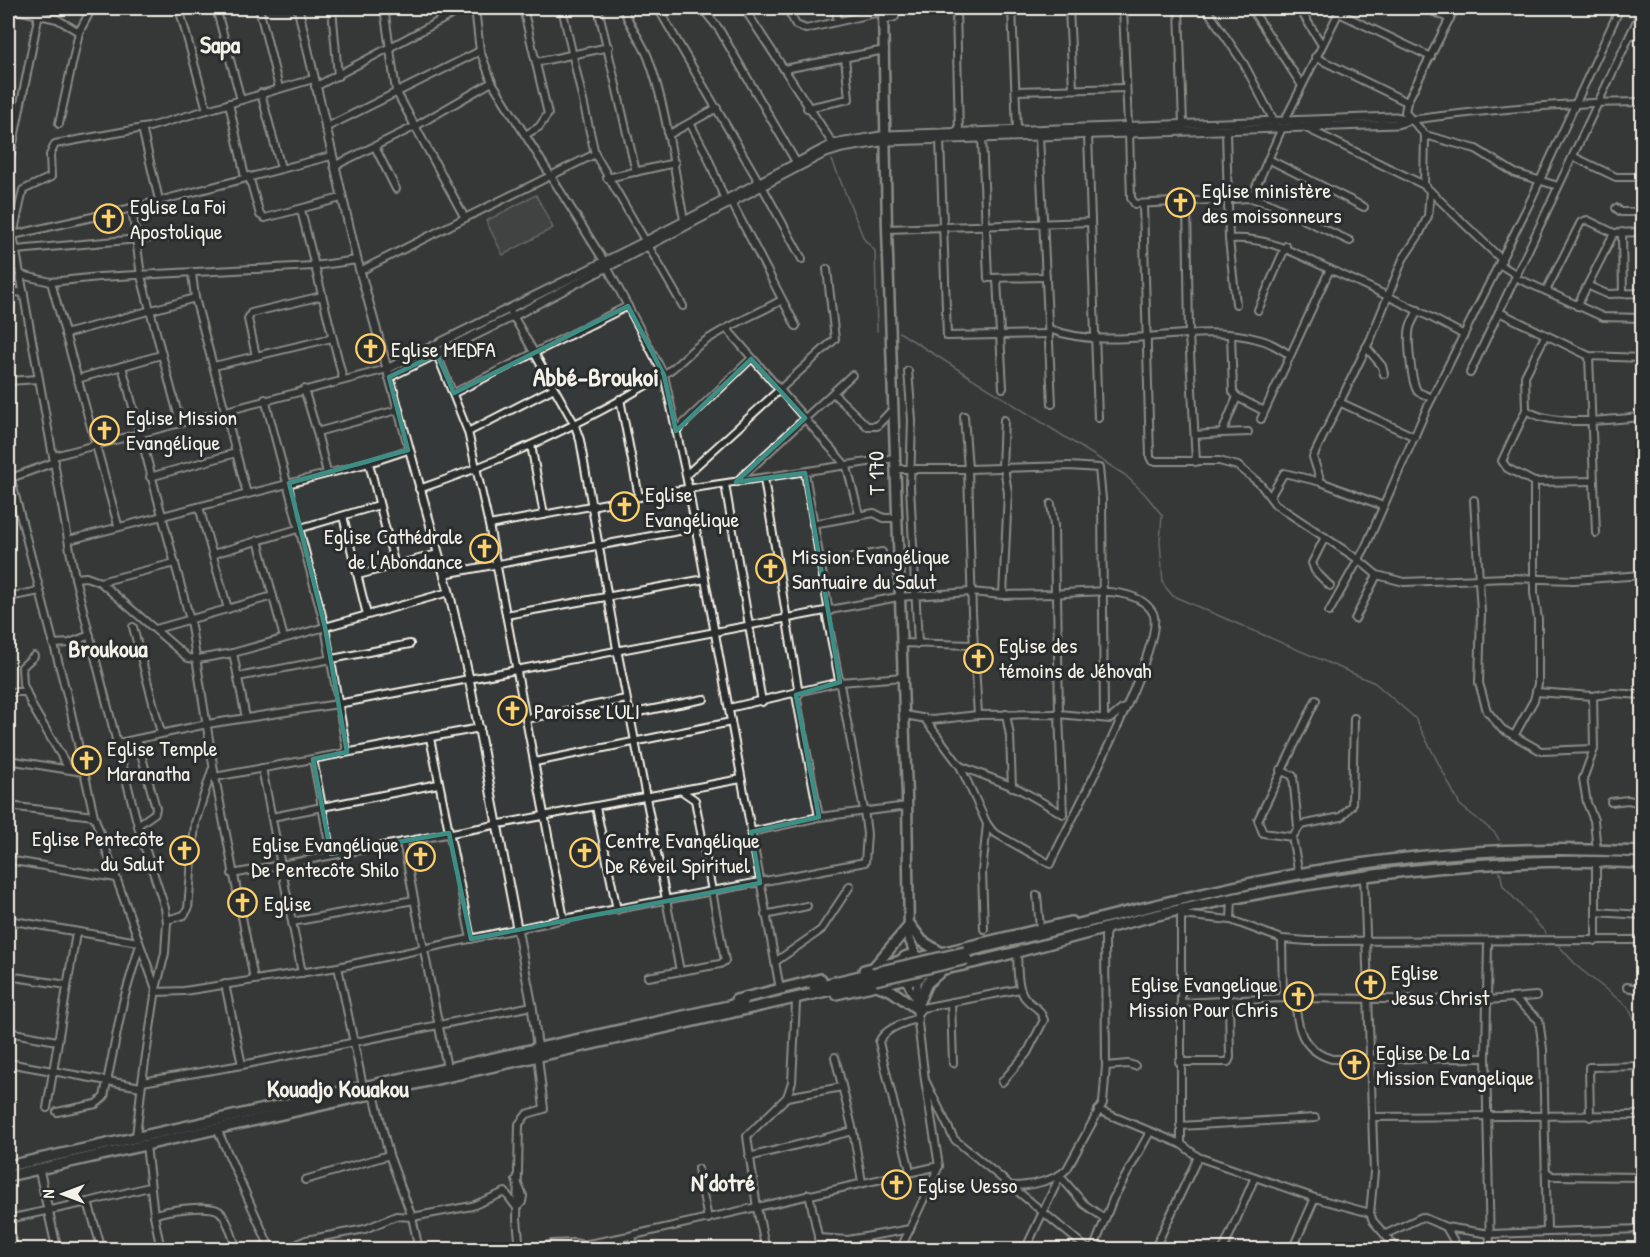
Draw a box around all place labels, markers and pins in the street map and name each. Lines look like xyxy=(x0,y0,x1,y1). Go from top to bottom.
place label: Eglise ministère des moissonneurs xyxy=(1202,175,1342,230)
church icon: Eglise ministère des moissonneurs xyxy=(1165,187,1197,219)
place label: Eglise La Foi Apostolique xyxy=(130,191,227,246)
church icon: Eglise La Foi Apostolique xyxy=(93,203,125,235)
church icon: Eglise MEDFA xyxy=(354,333,386,365)
place label: Eglise MEDFA xyxy=(391,334,496,364)
place label: Eglise Mission Evangélique xyxy=(126,402,237,457)
church icon: Eglise Mission Evangélique xyxy=(89,414,121,446)
place label: Eglise Evangélique xyxy=(645,479,739,534)
church icon: Eglise Evangélique xyxy=(608,491,640,523)
place label: Eglise Cathédrale de l'Abondance xyxy=(324,521,463,576)
church icon: Eglise Cathédrale de l'Abondance xyxy=(468,533,500,565)
place label: Mission Evangélique Santuaire du Salut xyxy=(792,541,950,596)
church icon: Mission Evangélique Santuaire du Salut xyxy=(755,553,787,585)
place label: Eglise des témoins de Jéhovah xyxy=(999,630,1152,685)
church icon: Eglise des témoins de Jéhovah xyxy=(962,642,994,674)
church icon: Paroisse LULI xyxy=(497,695,529,727)
place label: Paroisse LULI xyxy=(534,696,640,726)
place label: Eglise Temple Maranatha xyxy=(107,733,218,788)
church icon: Eglise Temple Maranatha xyxy=(70,745,102,777)
place label: Eglise Pentecôte du Salut xyxy=(32,823,164,878)
place label: Centre Evangélique De Réveil Spirituel xyxy=(605,825,760,880)
place label: Eglise Evangélique De Pentecôte Shilo xyxy=(251,829,399,884)
church icon: Eglise Pentecôte du Salut xyxy=(169,835,201,867)
church icon: Centre Evangélique De Réveil Spirituel xyxy=(568,837,600,869)
church icon: Eglise Evangélique De Pentecôte Shilo xyxy=(404,841,436,873)
church icon: Eglise xyxy=(227,887,259,919)
place label: Eglise xyxy=(264,888,312,918)
place label: Eglise Jesus Christ xyxy=(1391,957,1490,1012)
place label: Eglise Evangelique Mission Pour Chris xyxy=(1129,969,1278,1024)
church icon: Eglise Jesus Christ xyxy=(1354,969,1386,1001)
church icon: Eglise Evangelique Mission Pour Chris xyxy=(1283,981,1315,1013)
place label: Eglise De La Mission Evangelique xyxy=(1376,1037,1534,1092)
church icon: Eglise De La Mission Evangelique xyxy=(1339,1049,1371,1081)
church icon: Eglise Uesso xyxy=(881,1169,913,1201)
place label: Eglise Uesso xyxy=(918,1170,1017,1200)

